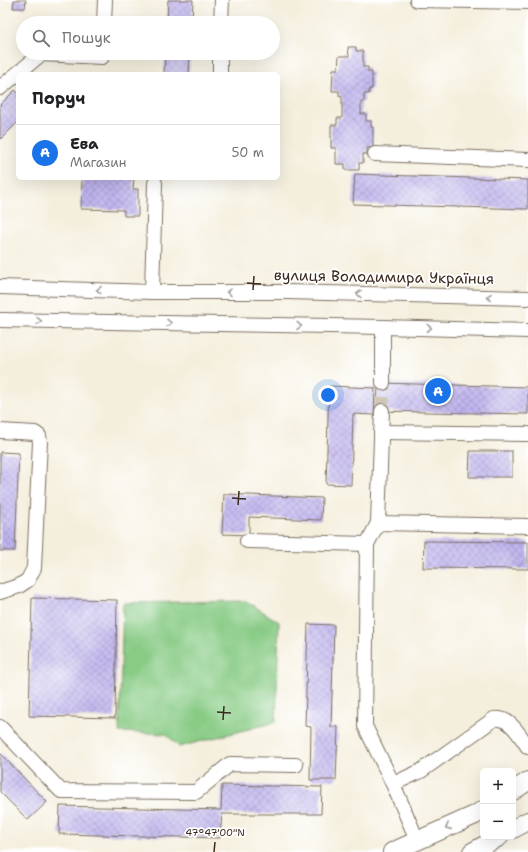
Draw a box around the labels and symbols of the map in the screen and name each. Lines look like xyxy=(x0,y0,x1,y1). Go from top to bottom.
street label: вулиця Володимира Українця xyxy=(274,265,494,289)
one-way arrow xyxy=(96,286,102,294)
one-way arrow xyxy=(226,288,232,296)
one-way arrow xyxy=(356,289,362,298)
one-way arrow xyxy=(486,293,492,301)
one-way arrow xyxy=(36,316,42,325)
one-way arrow xyxy=(166,319,172,327)
one-way arrow xyxy=(296,322,302,330)
one-way arrow xyxy=(426,324,432,332)
pin: A xyxy=(425,376,451,406)
your location xyxy=(318,385,338,405)
one-way arrow xyxy=(445,822,452,830)
text: 47°47'00"N xyxy=(185,826,245,839)

